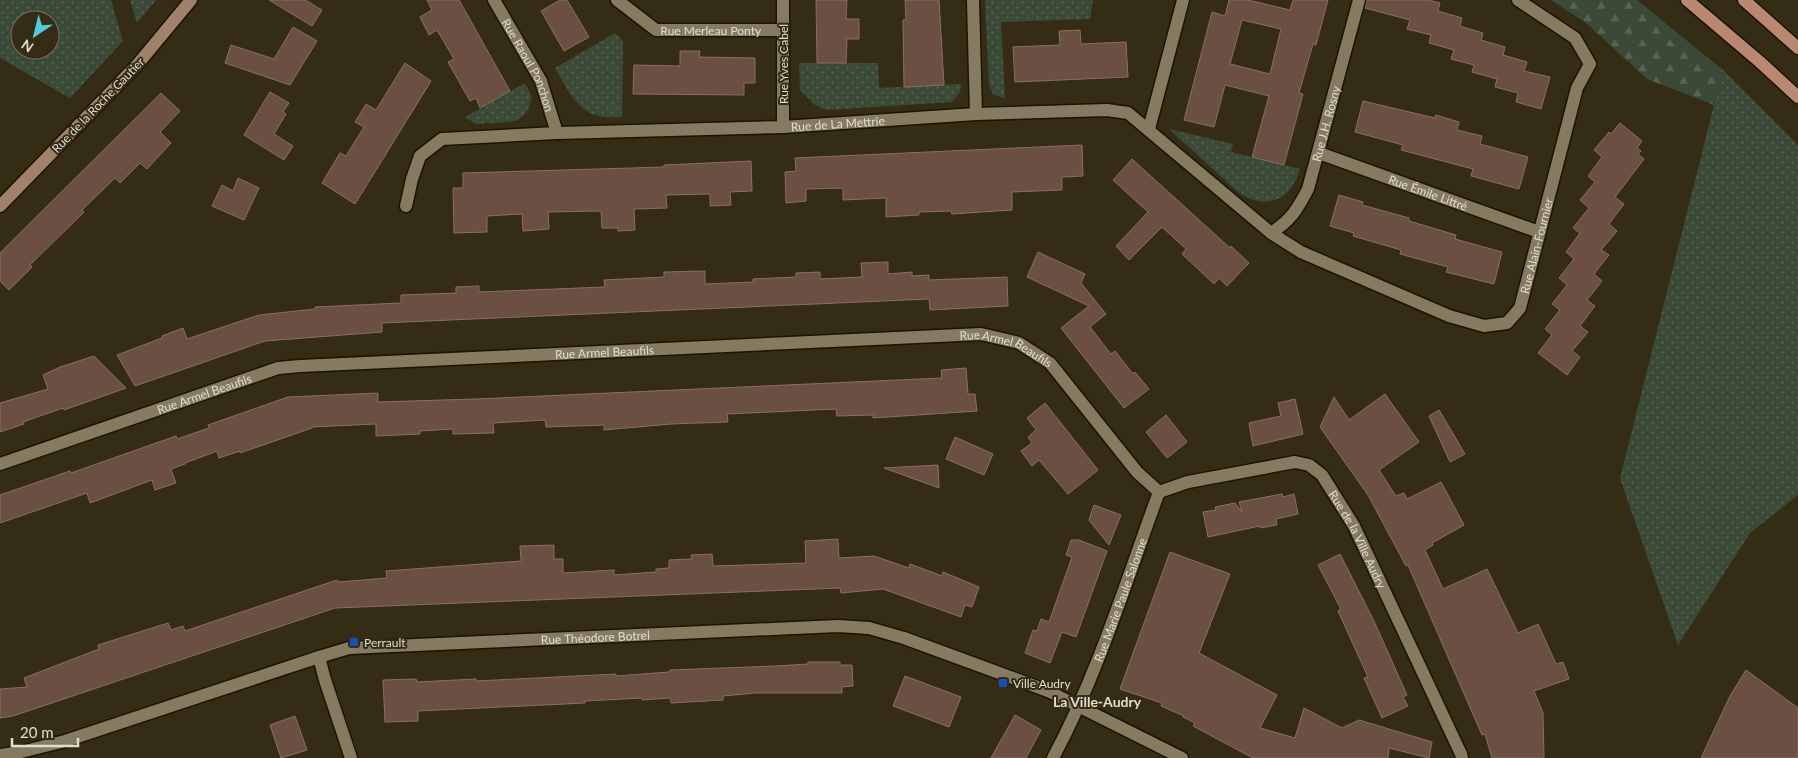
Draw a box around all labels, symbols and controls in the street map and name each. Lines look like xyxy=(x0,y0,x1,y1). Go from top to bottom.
north arrow xyxy=(10,10,60,60)
street label: Rue Raoul Ponchon xyxy=(499,16,557,113)
street label: Rue Merleau Ponty xyxy=(660,23,762,38)
street label: Rue Yves Cabel xyxy=(776,24,791,104)
text: N xyxy=(18,36,37,56)
street label: Rue de la Roche Gautier xyxy=(49,54,148,156)
street label: Rue J.H. Rosny xyxy=(1308,83,1343,163)
street label: Rue de La Mettrie xyxy=(790,113,885,134)
street label: Rue Émile Littré xyxy=(1387,171,1470,213)
street label: Rue Alain-Fournier xyxy=(1517,196,1556,295)
street label: Rue Armel Beaufils xyxy=(959,326,1056,370)
street label: Rue Armel Beaufils xyxy=(555,342,654,362)
street label: Rue Armel Beaufils xyxy=(155,370,254,417)
street label: Rue de la Ville Audry xyxy=(1326,487,1390,591)
street label: Rue Marie Paule Salonne xyxy=(1090,536,1149,664)
street label: Rue Théodore Botrel xyxy=(541,627,650,647)
place label: Perrault xyxy=(364,635,406,650)
marker: Perrault xyxy=(348,636,360,648)
place label: Ville Audry xyxy=(1013,676,1071,691)
marker: Ville Audry xyxy=(997,677,1009,689)
district label: La Ville-Audry xyxy=(1053,693,1142,710)
scale bar xyxy=(12,716,79,748)
text: 20 m xyxy=(20,723,54,741)

